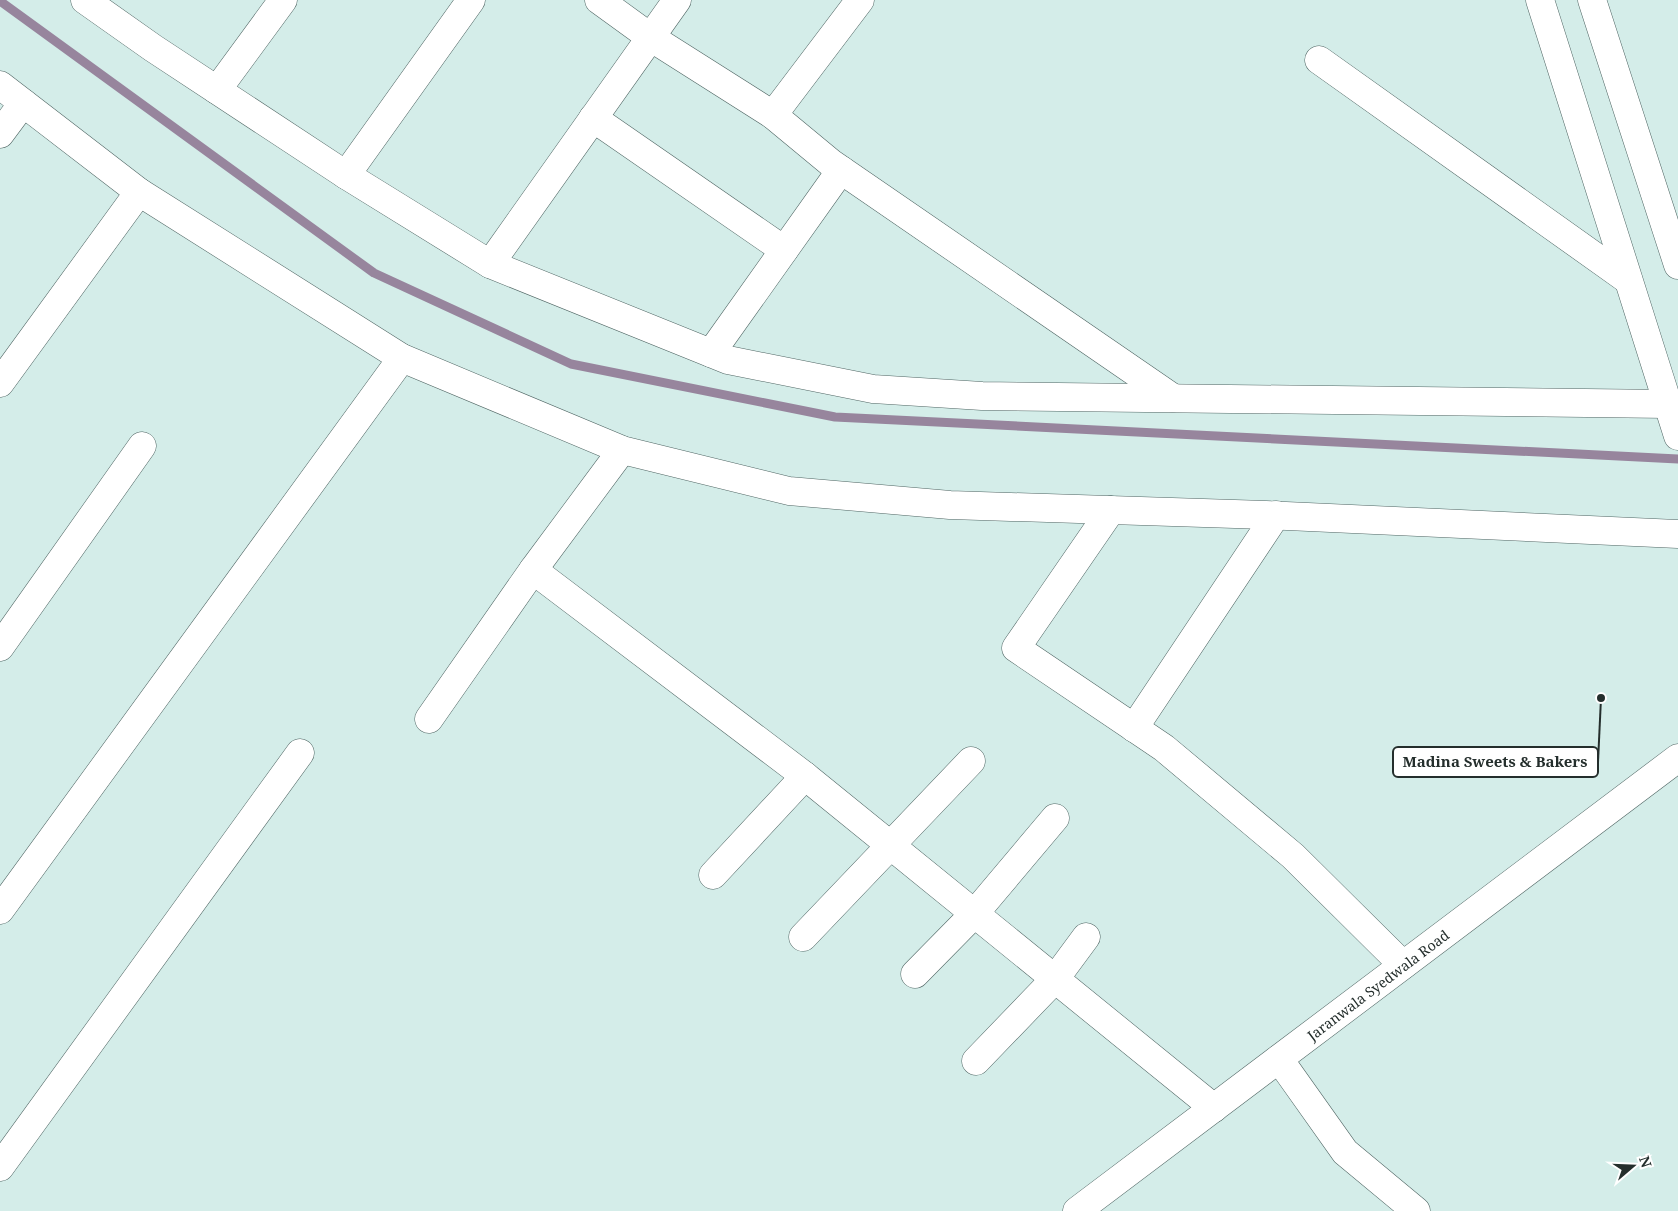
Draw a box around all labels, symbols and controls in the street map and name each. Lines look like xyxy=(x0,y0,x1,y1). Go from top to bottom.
callout: Madina Sweets & Bakers xyxy=(1393,747,1598,777)
text: Madina Sweets & Bakers xyxy=(1403,751,1587,771)
street label: Jaranwala Syedwala Road xyxy=(1302,925,1453,1045)
north arrow xyxy=(1608,1141,1658,1191)
text: N xyxy=(1635,1153,1657,1170)

